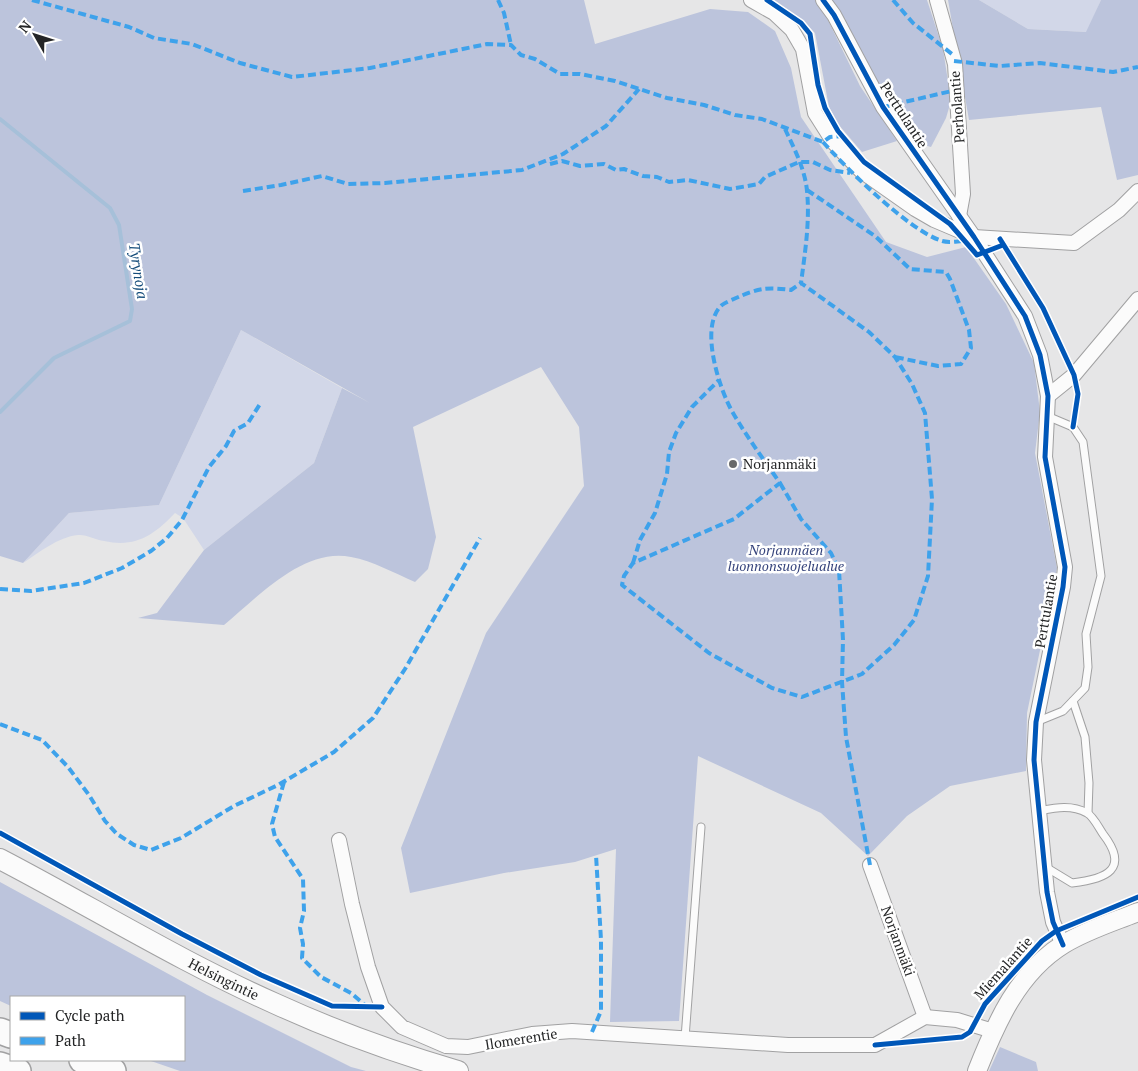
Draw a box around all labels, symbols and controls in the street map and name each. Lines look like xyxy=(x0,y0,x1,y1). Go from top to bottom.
north arrow xyxy=(10,10,60,60)
text: N xyxy=(14,16,35,37)
street label: Perholantie xyxy=(945,70,969,144)
street label: Perttulantie xyxy=(876,78,933,151)
water label: Tyrynoja xyxy=(125,241,153,300)
place label: Norjanmäki xyxy=(743,454,816,473)
marker: Norjanmäki xyxy=(727,458,739,470)
park label: Norjanmäen luonnonsuojelualue xyxy=(728,540,845,575)
street label: Perttulantie xyxy=(1030,572,1061,649)
street label: Norjanmäki xyxy=(877,903,920,979)
street label: Miemalantie xyxy=(969,932,1036,1003)
street label: Helsingintie xyxy=(185,953,262,1004)
legend xyxy=(10,996,185,1061)
text: Cycle path xyxy=(55,1005,125,1025)
street label: Ilomerentie xyxy=(483,1023,559,1054)
text: Path xyxy=(55,1030,86,1050)

